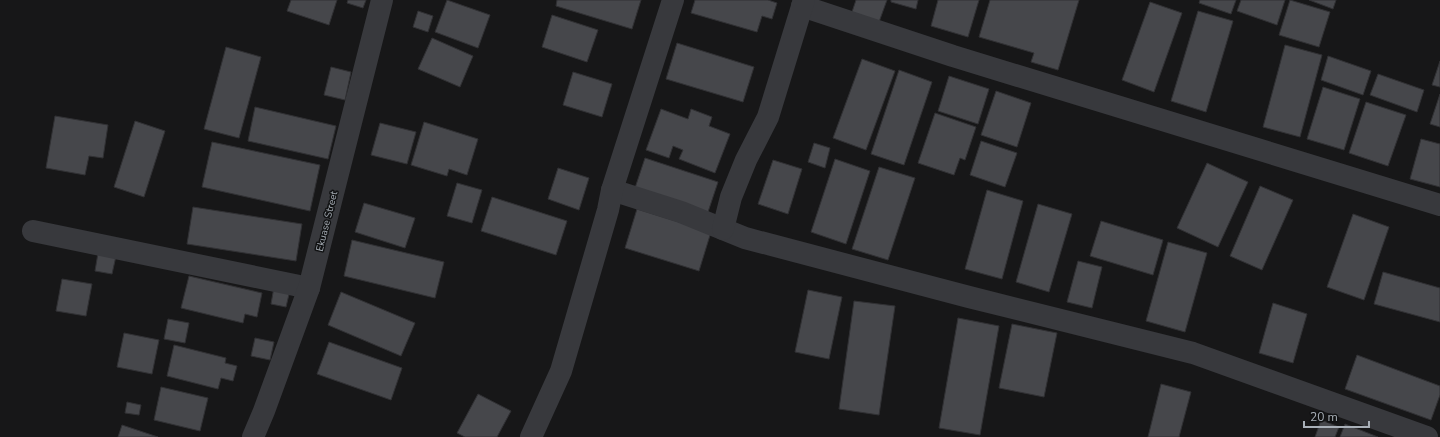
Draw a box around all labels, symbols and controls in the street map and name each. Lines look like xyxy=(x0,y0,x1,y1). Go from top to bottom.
street label: Ekuase Street xyxy=(313,189,341,253)
scale bar xyxy=(1304,403,1369,429)
text: 20 m xyxy=(1310,409,1338,425)

